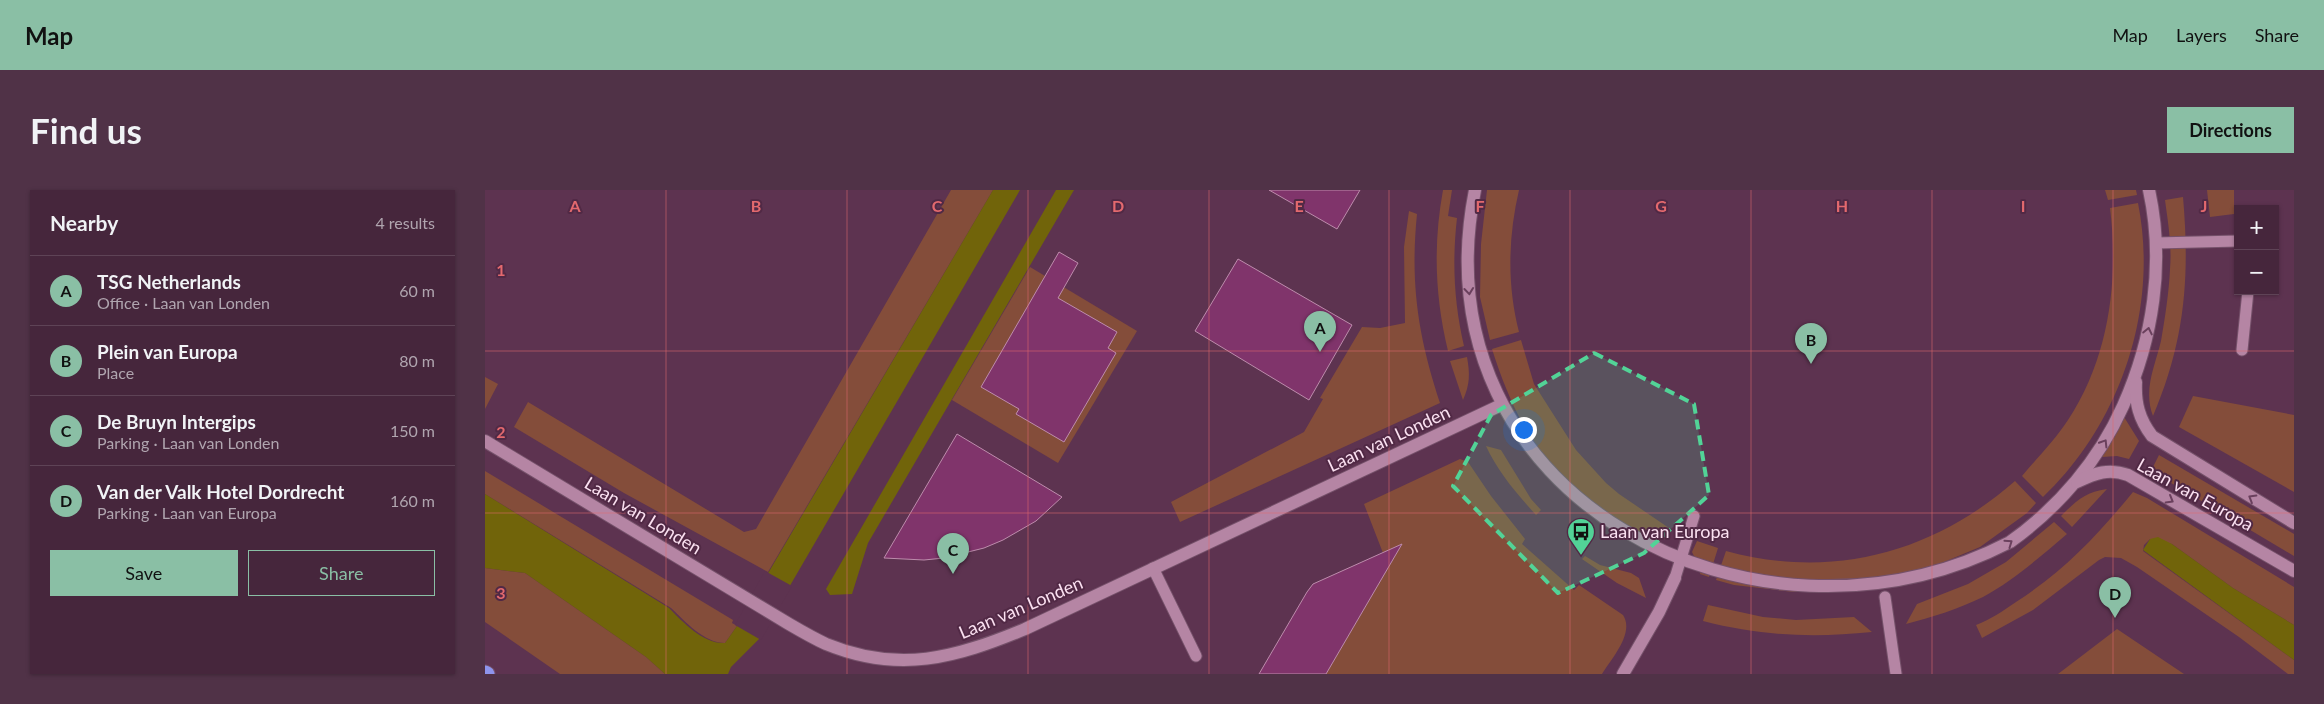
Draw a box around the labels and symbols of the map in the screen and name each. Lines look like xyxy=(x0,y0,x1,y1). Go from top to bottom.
text: A xyxy=(568,196,581,215)
text: B xyxy=(751,196,761,215)
text: C xyxy=(932,196,943,215)
text: D xyxy=(1112,196,1124,215)
text: E xyxy=(1294,196,1304,215)
text: F xyxy=(1475,196,1485,215)
text: G xyxy=(1655,196,1667,215)
text: H xyxy=(1836,196,1848,215)
text: I xyxy=(2021,196,2025,215)
text: J xyxy=(2201,196,2207,215)
text: 1 xyxy=(496,260,506,279)
one-way arrow xyxy=(1463,287,1474,295)
pin: A xyxy=(1304,311,1336,352)
pin: B xyxy=(1795,323,1827,364)
one-way arrow xyxy=(2142,327,2153,336)
street label: Laan van Londen xyxy=(1324,400,1453,476)
your location xyxy=(1511,417,1537,443)
text: 2 xyxy=(496,422,506,441)
one-way arrow xyxy=(2097,439,2107,448)
street label: Laan van Europa xyxy=(2134,453,2257,535)
street label: Laan van Londen xyxy=(581,472,706,559)
one-way arrow xyxy=(2165,493,2174,503)
one-way arrow xyxy=(2249,494,2258,504)
bus stop icon: Laan van Europa xyxy=(1566,517,1596,556)
place label: Laan van Europa xyxy=(1600,520,1730,542)
pin: C xyxy=(937,533,969,574)
one-way arrow xyxy=(2003,540,2013,549)
street label: Laan van Londen xyxy=(955,571,1086,643)
pin: D xyxy=(2099,577,2131,618)
text: 3 xyxy=(496,583,506,602)

